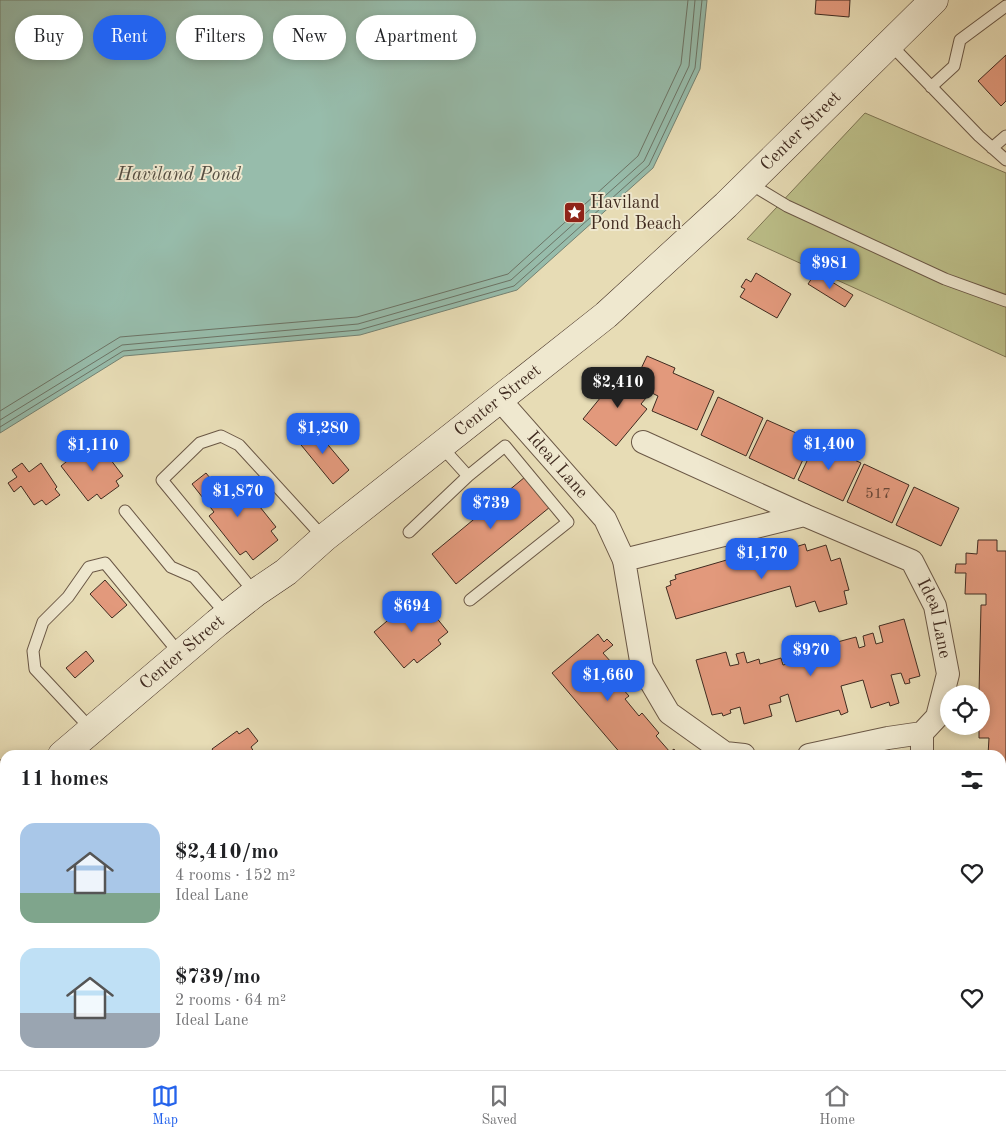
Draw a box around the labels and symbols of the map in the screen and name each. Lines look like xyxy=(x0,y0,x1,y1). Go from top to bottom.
street label: Center Street xyxy=(757,88,845,174)
water label: Haviland Pond xyxy=(116,166,242,185)
place label: Haviland Pond Beach xyxy=(590,194,682,233)
place icon: Haviland Pond Beach xyxy=(562,201,586,225)
pin: $981 xyxy=(800,248,860,290)
street label: Center Street xyxy=(451,361,544,440)
pin: $2,410 xyxy=(577,366,659,409)
pin: $1,280 xyxy=(282,412,364,455)
street label: Ideal Lane xyxy=(523,428,591,502)
pin: $1,400 xyxy=(788,428,870,471)
pin: $1,110 xyxy=(52,430,134,472)
pin: $1,870 xyxy=(197,476,279,518)
house number: 517 xyxy=(865,487,891,502)
pin: $739 xyxy=(461,488,521,530)
pin: $1,170 xyxy=(721,538,803,580)
street label: Ideal Lane xyxy=(914,576,954,660)
pin: $694 xyxy=(382,590,442,633)
street label: Center Street xyxy=(137,612,228,693)
pin: $970 xyxy=(781,634,841,677)
pin: $1,660 xyxy=(567,660,649,702)

